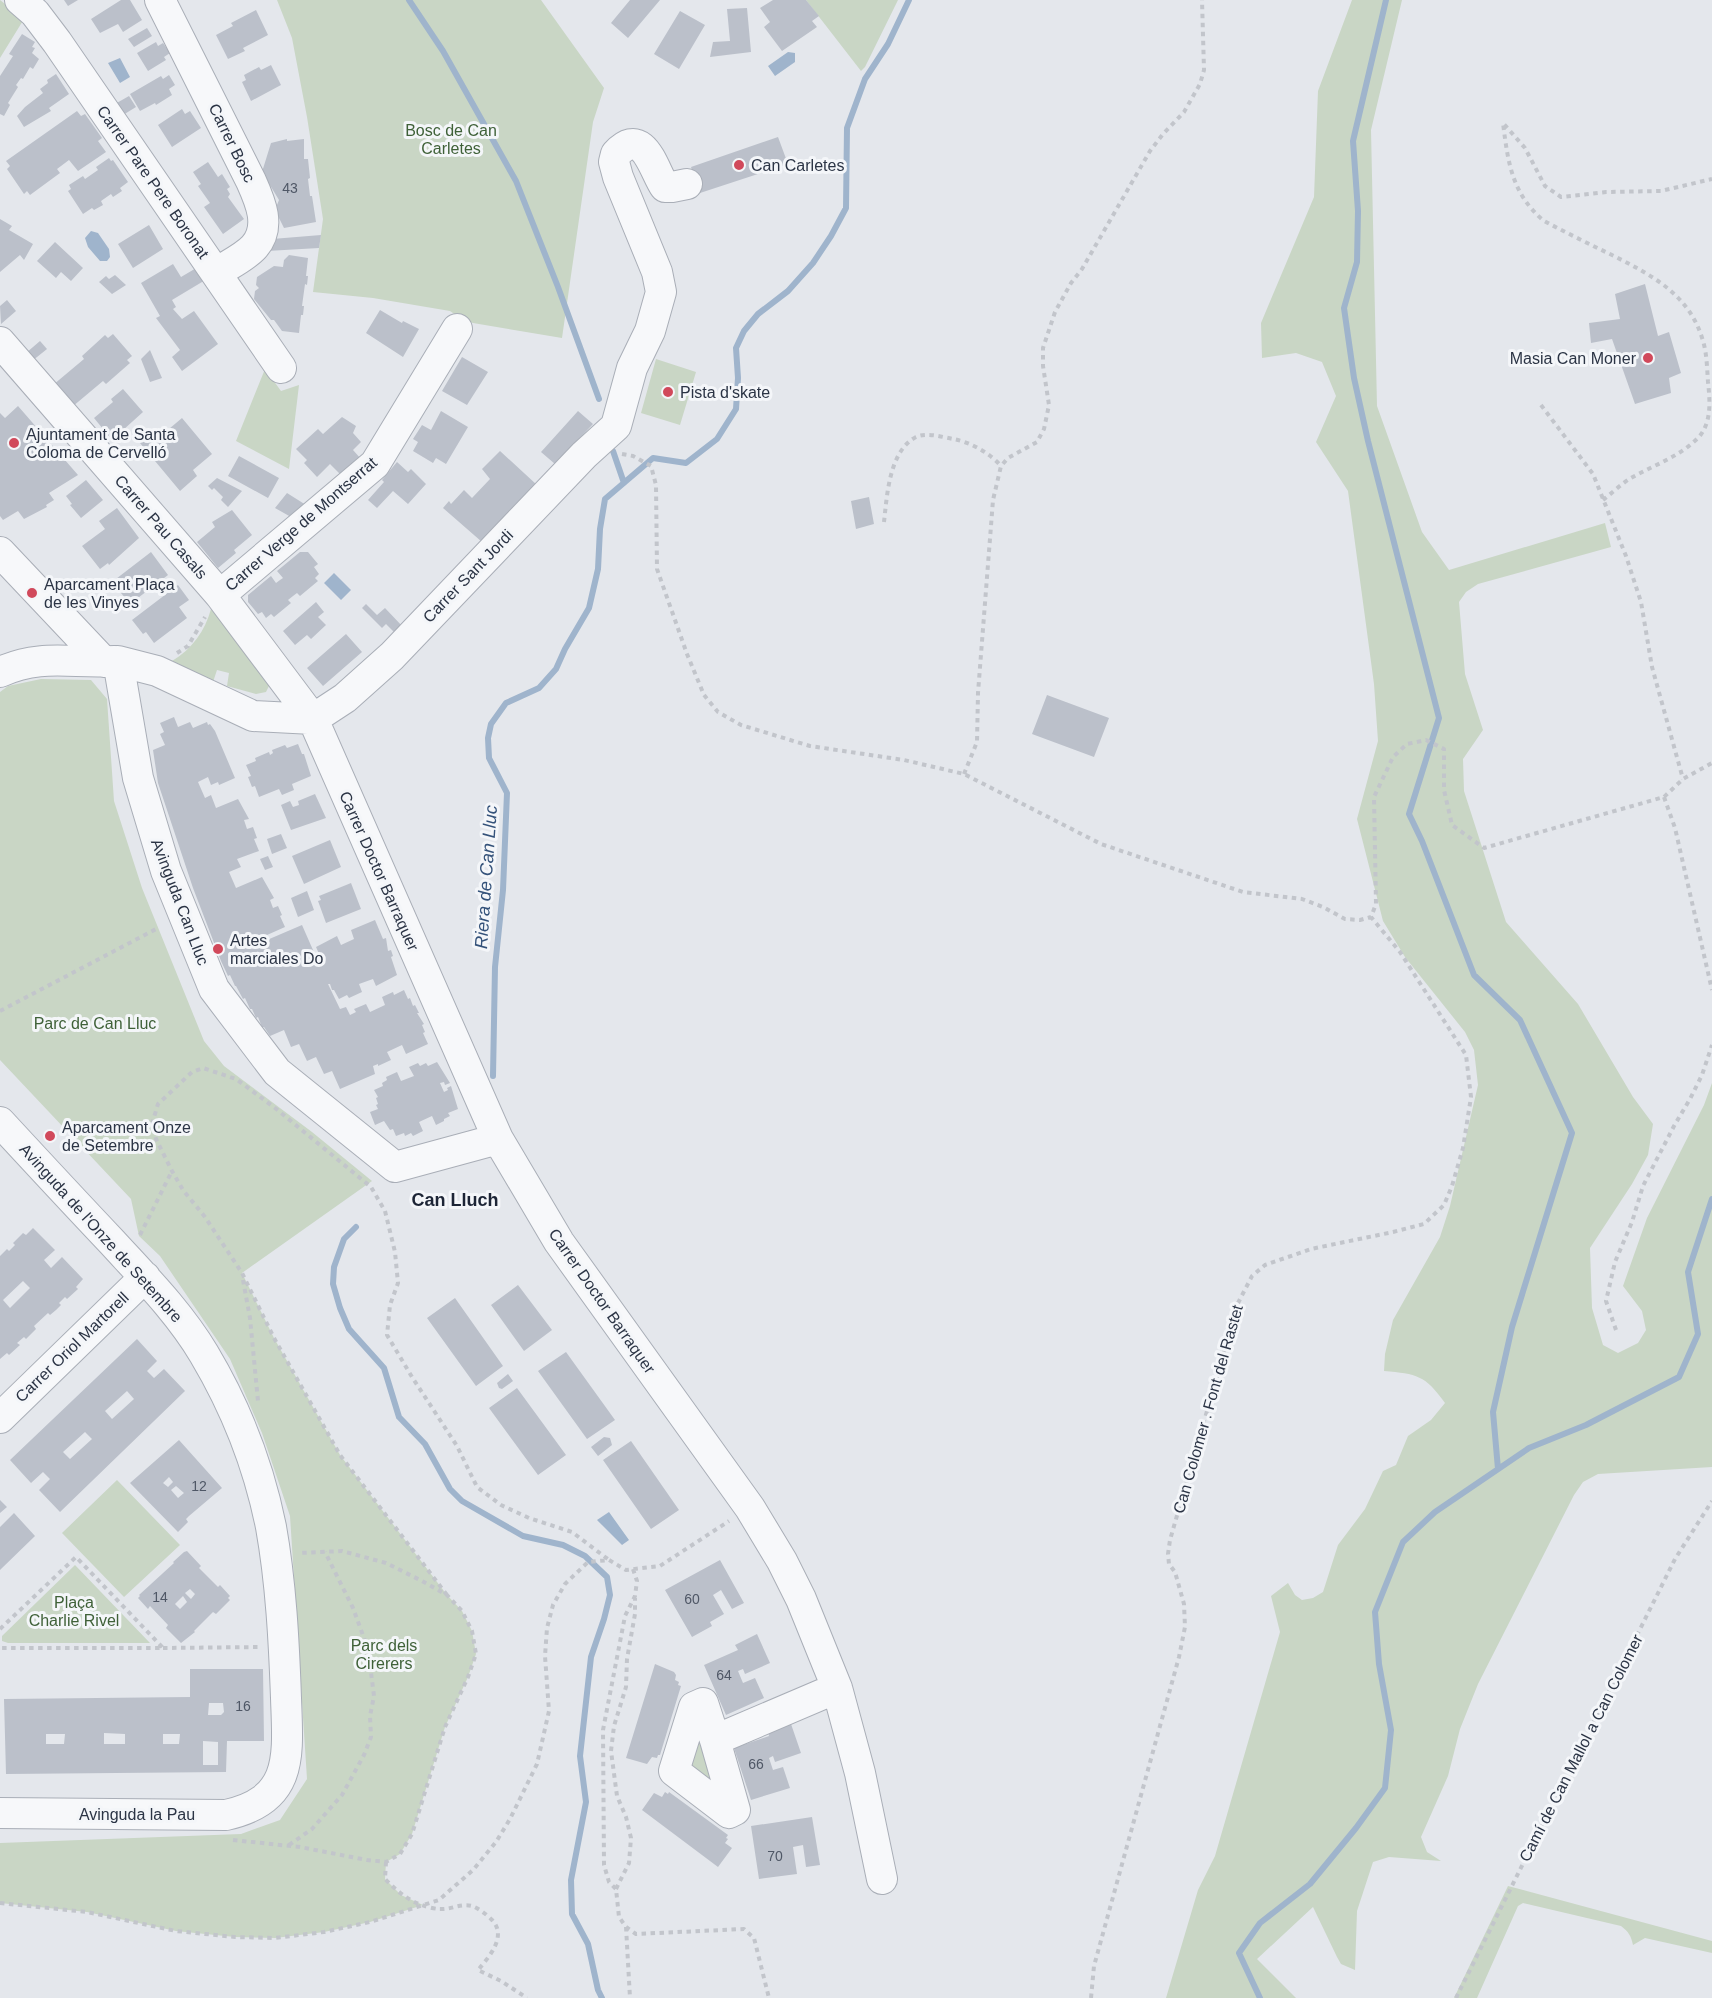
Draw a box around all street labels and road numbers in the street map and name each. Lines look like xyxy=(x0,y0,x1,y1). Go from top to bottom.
street label: Carrer Bosc xyxy=(206,101,258,185)
street label: Carrer Pare Pere Boronat xyxy=(94,102,213,262)
street label: Carrer Verge de Montserrat xyxy=(222,453,380,594)
street label: Carrer Pau Casals xyxy=(111,472,211,582)
street label: Carrer Sant Jordi xyxy=(420,526,516,626)
street label: Carrer Doctor Barraquer xyxy=(336,789,422,954)
street label: Avinguda Can Lluc xyxy=(148,836,212,968)
street label: Avinguda de l'Onze de Setembre xyxy=(16,1140,186,1326)
street label: Carrer Doctor Barraquer xyxy=(546,1225,659,1377)
street label: Carrer Oriol Martorell xyxy=(12,1289,132,1405)
street label: Can Colomer . Font del Rastet xyxy=(1170,1302,1246,1515)
street label: Camí de Can Mallol a Can Colomer xyxy=(1516,1631,1646,1864)
street label: Avinguda la Pau xyxy=(79,1806,195,1823)

